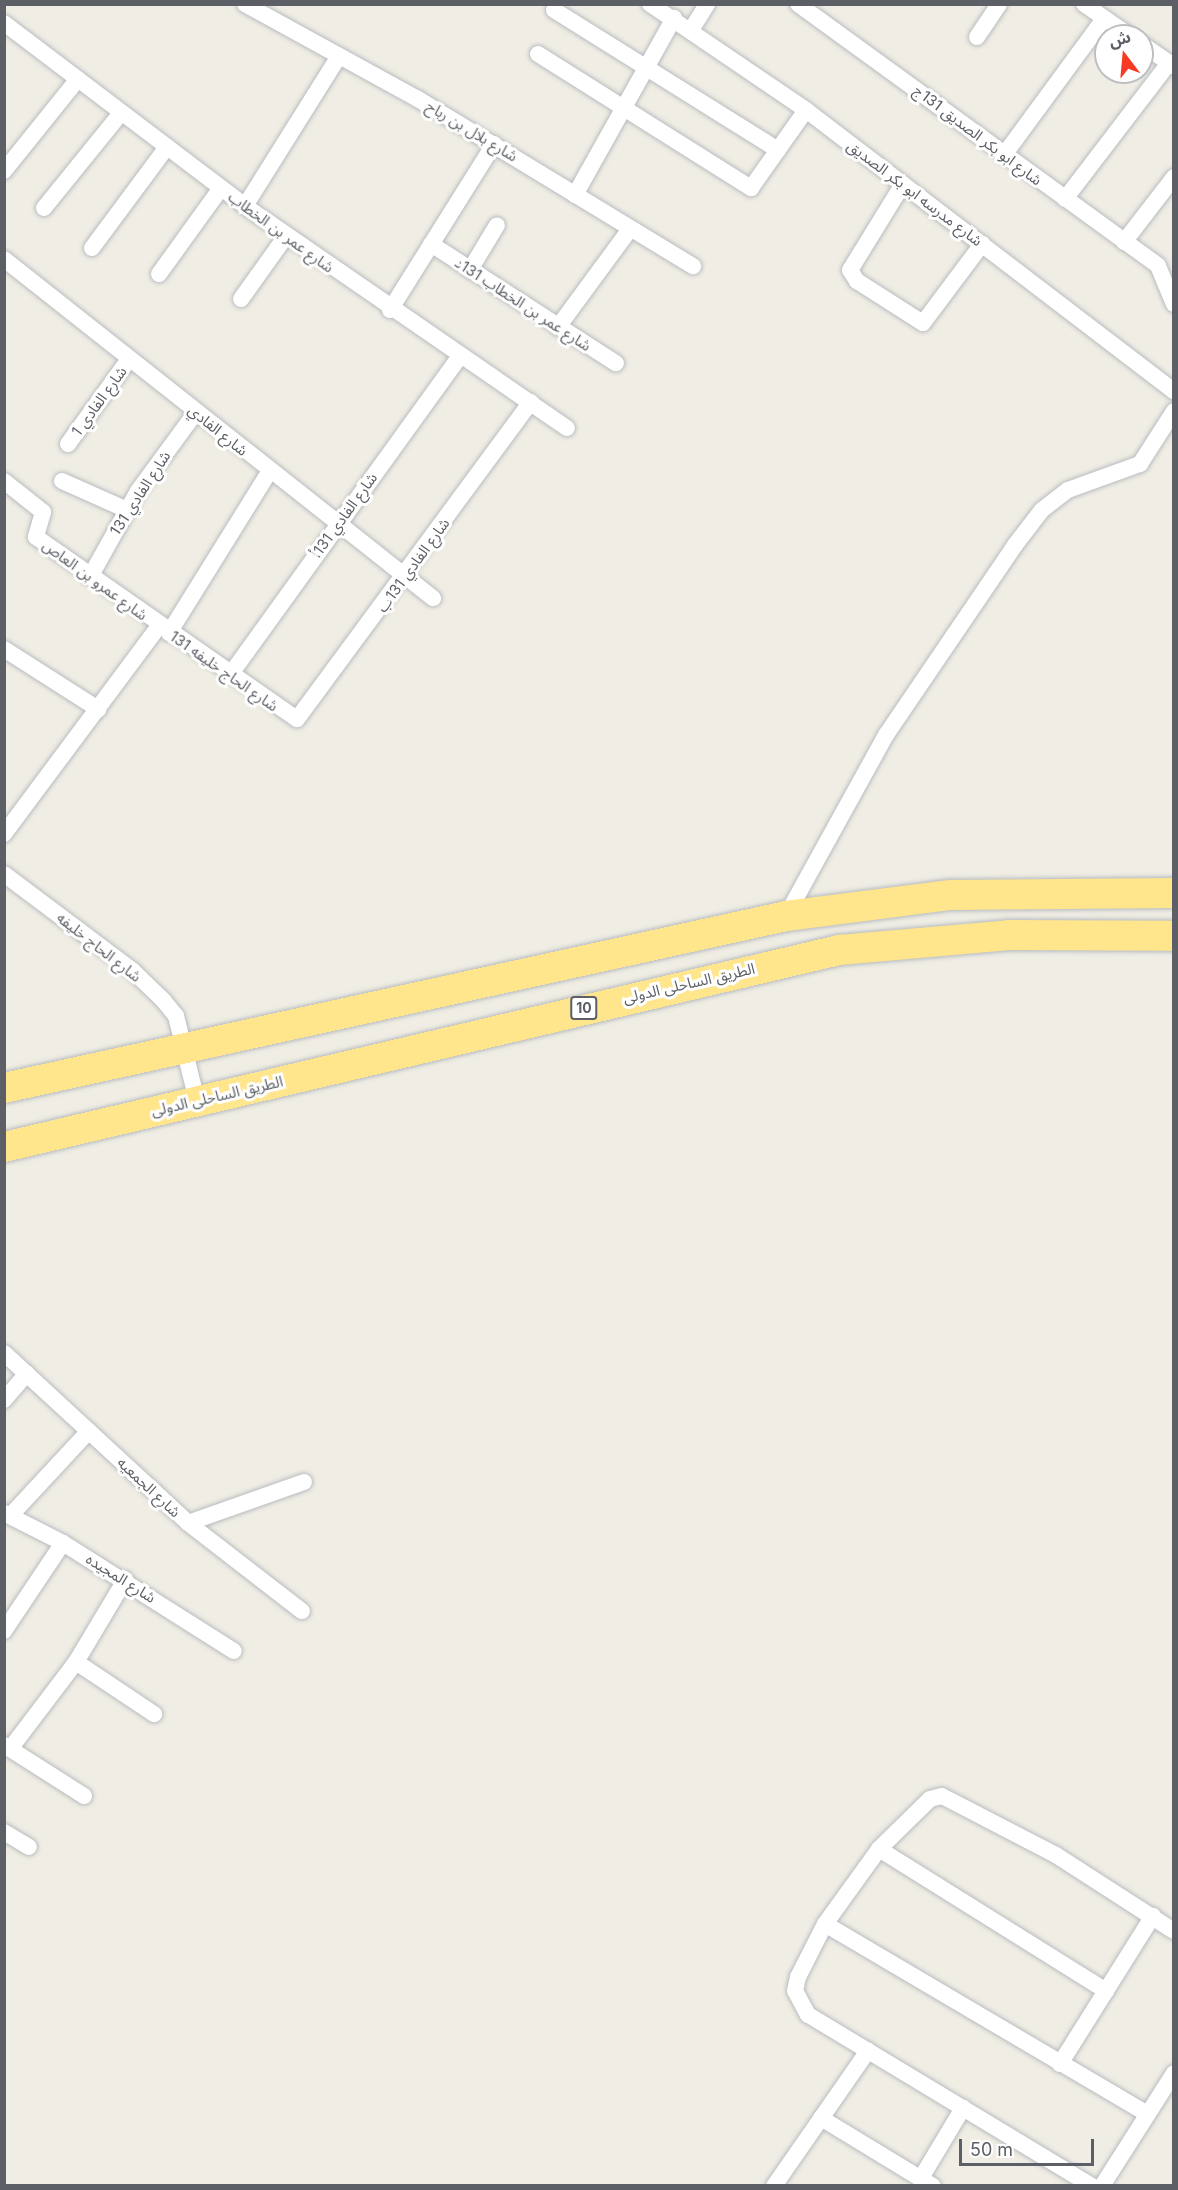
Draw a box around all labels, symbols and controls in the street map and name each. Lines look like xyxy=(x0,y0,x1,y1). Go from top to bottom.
north arrow xyxy=(1094,24,1154,84)
text: ش xyxy=(1106,26,1133,51)
street label: شارع ابو بكر الصديق 131ج xyxy=(910,81,1046,189)
street label: شارع بلال بن رباح xyxy=(423,97,521,165)
street label: شارع مدرسه ابو بكر الصديق xyxy=(844,136,986,250)
street label: شارع عمر بن الخطاب xyxy=(225,188,337,276)
street label: شارع عمر بن الخطاب 131د xyxy=(452,253,594,355)
street label: شارع الفادي 1 xyxy=(68,363,130,439)
street label: شارع الفادي xyxy=(185,401,251,459)
street label: شارع الفادي 131 xyxy=(106,447,174,539)
street label: شارع الفادي 131أ xyxy=(307,469,381,561)
street label: شارع الفادي 131ب xyxy=(373,514,453,616)
street label: شارع عمرو بن العاص xyxy=(39,536,151,624)
street label: شارع الحاج خليفه 131 xyxy=(166,627,282,715)
street label: شارع الحاج خليفه xyxy=(53,908,145,986)
street label: الطريق الساحلى الدولى xyxy=(621,959,757,1007)
road number: 10 xyxy=(569,997,599,1019)
street label: الطريق الساحلى الدولى xyxy=(149,1072,285,1120)
street label: شارع الجمعيه xyxy=(114,1453,184,1521)
street label: شارع المجيده xyxy=(83,1549,159,1607)
scale bar xyxy=(962,2127,1097,2165)
text: 50 m xyxy=(970,2139,1013,2160)

